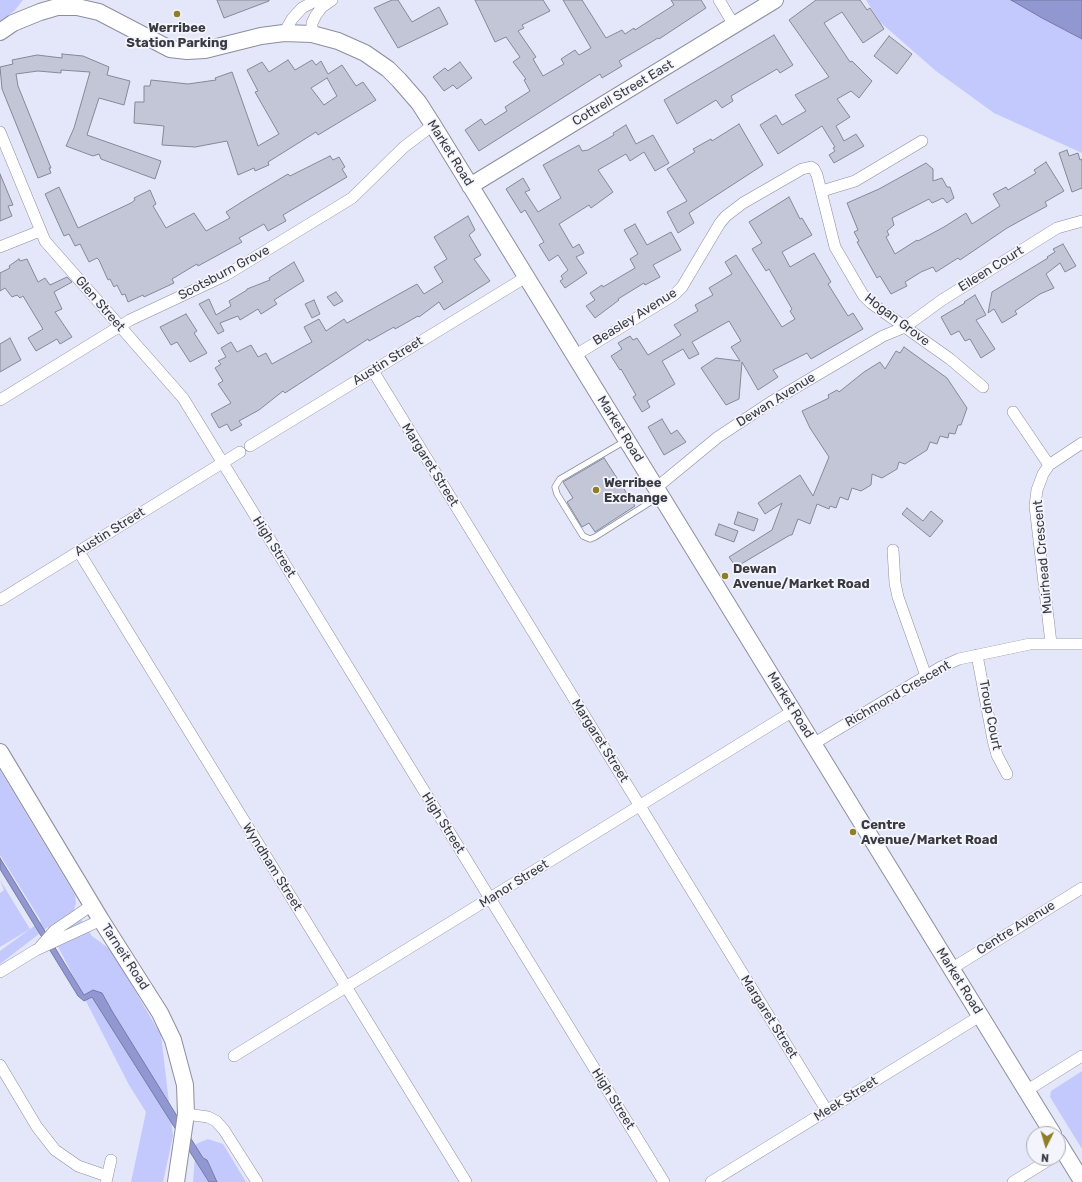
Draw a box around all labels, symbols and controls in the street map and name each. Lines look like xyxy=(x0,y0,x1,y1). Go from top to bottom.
marker: Werribee Station Parking xyxy=(172,9,182,19)
place label: Werribee Station Parking xyxy=(126,20,228,51)
street label: Cottrell Street East xyxy=(570,57,676,129)
street label: Market Road xyxy=(423,117,477,189)
street label: Scotsburn Grove xyxy=(176,242,272,304)
street label: Eileen Court xyxy=(956,243,1026,295)
street label: Glen Street xyxy=(72,273,128,335)
street label: Beasley Avenue xyxy=(590,285,680,349)
street label: Hogan Grove xyxy=(861,290,933,350)
street label: Austin Street xyxy=(350,333,426,389)
street label: Dewan Avenue xyxy=(734,370,818,430)
street label: Market Road xyxy=(593,393,647,465)
street label: Margaret Street xyxy=(398,421,462,509)
place label: Werribee Exchange xyxy=(604,475,668,506)
marker: Werribee Exchange xyxy=(591,485,601,495)
street label: Muirhead Crescent xyxy=(1030,499,1056,615)
street label: Austin Street xyxy=(72,504,148,560)
street label: High Street xyxy=(249,514,299,580)
place label: Dewan Avenue/Market Road xyxy=(733,561,870,592)
marker: Dewan Avenue/Market Road xyxy=(720,571,730,581)
street label: Richmond Crescent xyxy=(842,657,954,731)
street label: Market Road xyxy=(763,669,817,741)
street label: Troup Court xyxy=(976,678,1004,752)
street label: Margaret Street xyxy=(568,697,632,785)
street label: High Street xyxy=(418,790,468,856)
place label: Centre Avenue/Market Road xyxy=(861,817,998,848)
street label: Wyndham Street xyxy=(239,820,305,914)
marker: Centre Avenue/Market Road xyxy=(848,827,858,837)
street label: Manor Street xyxy=(477,857,551,911)
street label: Centre Avenue xyxy=(974,898,1058,958)
street label: Tarneit Road xyxy=(98,921,152,993)
street label: Market Road xyxy=(932,945,986,1017)
street label: Margaret Street xyxy=(737,973,801,1061)
street label: High Street xyxy=(588,1066,638,1132)
street label: Meek Street xyxy=(811,1073,881,1125)
north arrow xyxy=(1026,1126,1066,1166)
text: N xyxy=(1040,1151,1050,1164)

